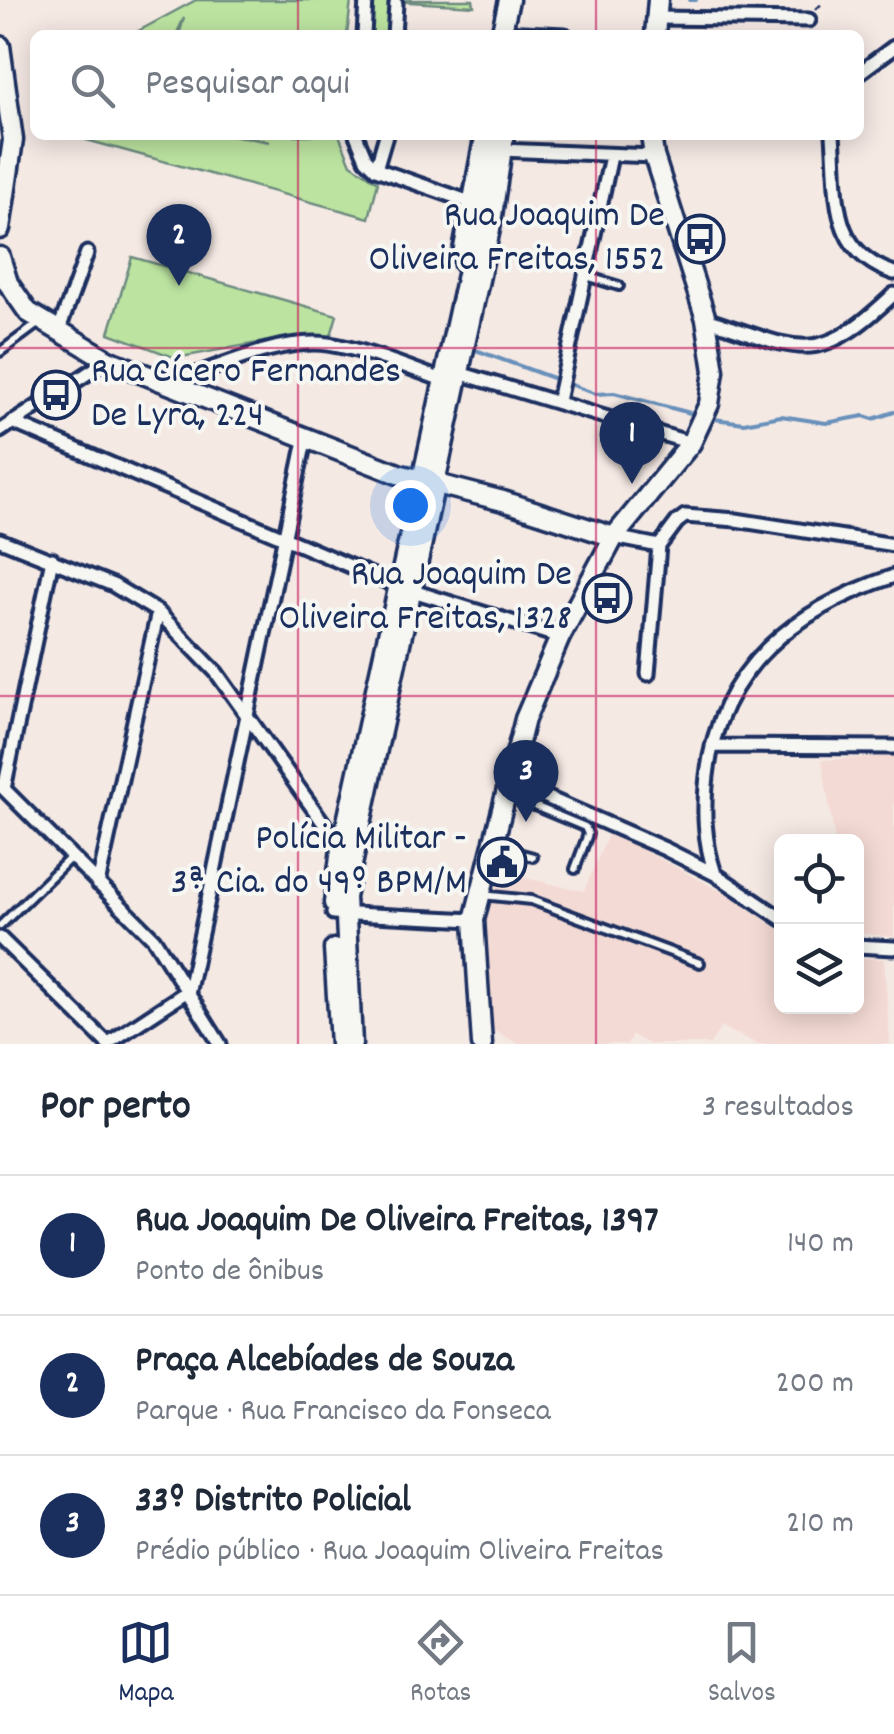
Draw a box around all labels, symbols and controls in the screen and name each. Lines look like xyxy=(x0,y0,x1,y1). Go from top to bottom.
search box xyxy=(30,30,864,140)
icon: search xyxy=(65,58,120,113)
text: Pesquisar aqui xyxy=(145,58,350,113)
place label: Rua Joaquim De Oliveira Freitas, 1552 xyxy=(368,190,665,289)
pin: 2 xyxy=(146,204,212,286)
bus stop icon: Rua Joaquim De Oliveira Freitas, 1552 xyxy=(674,213,726,265)
place label: Rua Cícero Fernandes De Lyra, 224 xyxy=(91,346,401,445)
bus stop icon: Rua Cícero Fernandes De Lyra, 224 xyxy=(30,369,82,421)
pin: 1 xyxy=(600,402,664,484)
your location xyxy=(385,480,436,531)
place label: Rua Joaquim De Oliveira Freitas, 1328 xyxy=(279,549,572,648)
bus stop icon: Rua Joaquim De Oliveira Freitas, 1328 xyxy=(581,572,633,624)
pin: 3 xyxy=(494,740,558,822)
place label: Polícia Militar - 3ª Cia. do 49º BPM/M xyxy=(171,813,467,912)
map controls xyxy=(774,834,864,1014)
button: locate xyxy=(774,834,864,924)
public building icon: Polícia Militar - 3ª Cia. do 49º BPM/M xyxy=(476,836,528,888)
button: layers xyxy=(774,924,864,1014)
text: Por perto xyxy=(40,1079,191,1139)
text: 3 resultados xyxy=(702,1086,854,1132)
text: Rua Joaquim De Oliveira Freitas, 1397 xyxy=(135,1195,659,1250)
text: 1 xyxy=(69,1222,76,1268)
text: 140 m xyxy=(787,1222,854,1268)
text: Ponto de ônibus xyxy=(135,1250,324,1296)
text: Praça Alcebíades de Souza xyxy=(135,1335,514,1390)
text: 2 xyxy=(66,1362,79,1408)
text: 200 m xyxy=(776,1362,854,1408)
text: Parque · Rua Francisco da Fonseca xyxy=(135,1390,551,1436)
text: 33º Distrito Policial xyxy=(135,1475,411,1530)
text: 3 xyxy=(65,1502,80,1548)
text: 210 m xyxy=(786,1502,854,1548)
text: Prédio público · Rua Joaquim Oliveira Freitas xyxy=(135,1530,664,1576)
tab: Mapa xyxy=(118,1615,174,1715)
tab: Rotas xyxy=(410,1615,471,1715)
tab: Salvos xyxy=(708,1615,776,1715)

